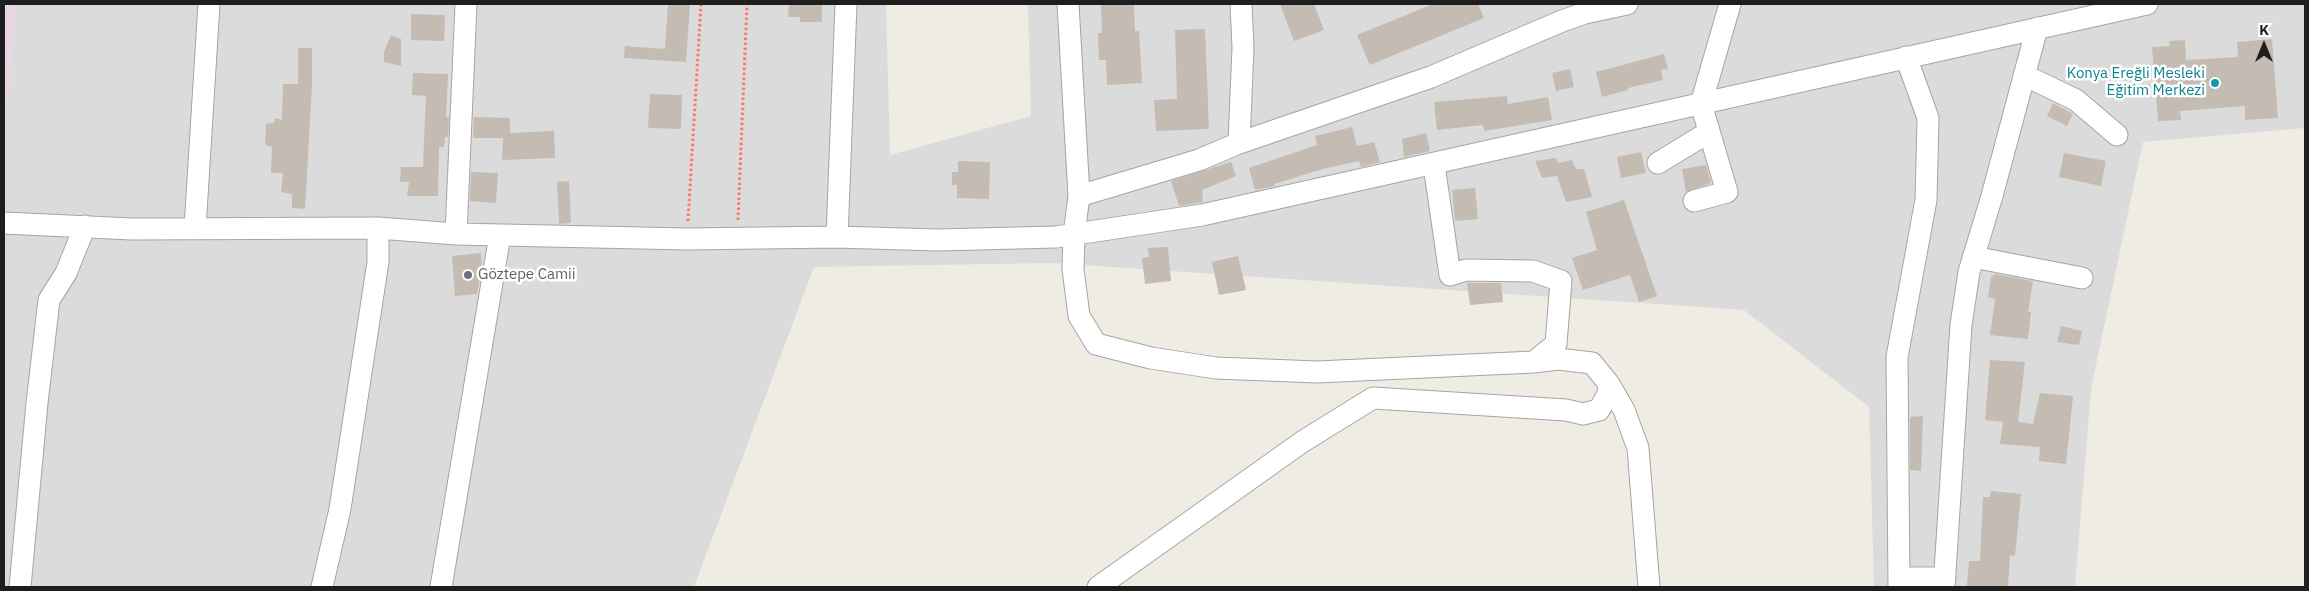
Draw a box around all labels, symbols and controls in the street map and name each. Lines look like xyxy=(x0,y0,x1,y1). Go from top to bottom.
north arrow xyxy=(2239,20,2289,70)
text: K xyxy=(2259,21,2269,39)
place label: Konya Ereğli Mesleki Eğitim Merkezi xyxy=(2067,65,2205,100)
marker: Konya Ereğli Mesleki Eğitim Merkezi xyxy=(2209,77,2221,89)
place label: Göztepe Camii xyxy=(478,266,576,284)
marker: Göztepe Camii xyxy=(462,269,474,281)

